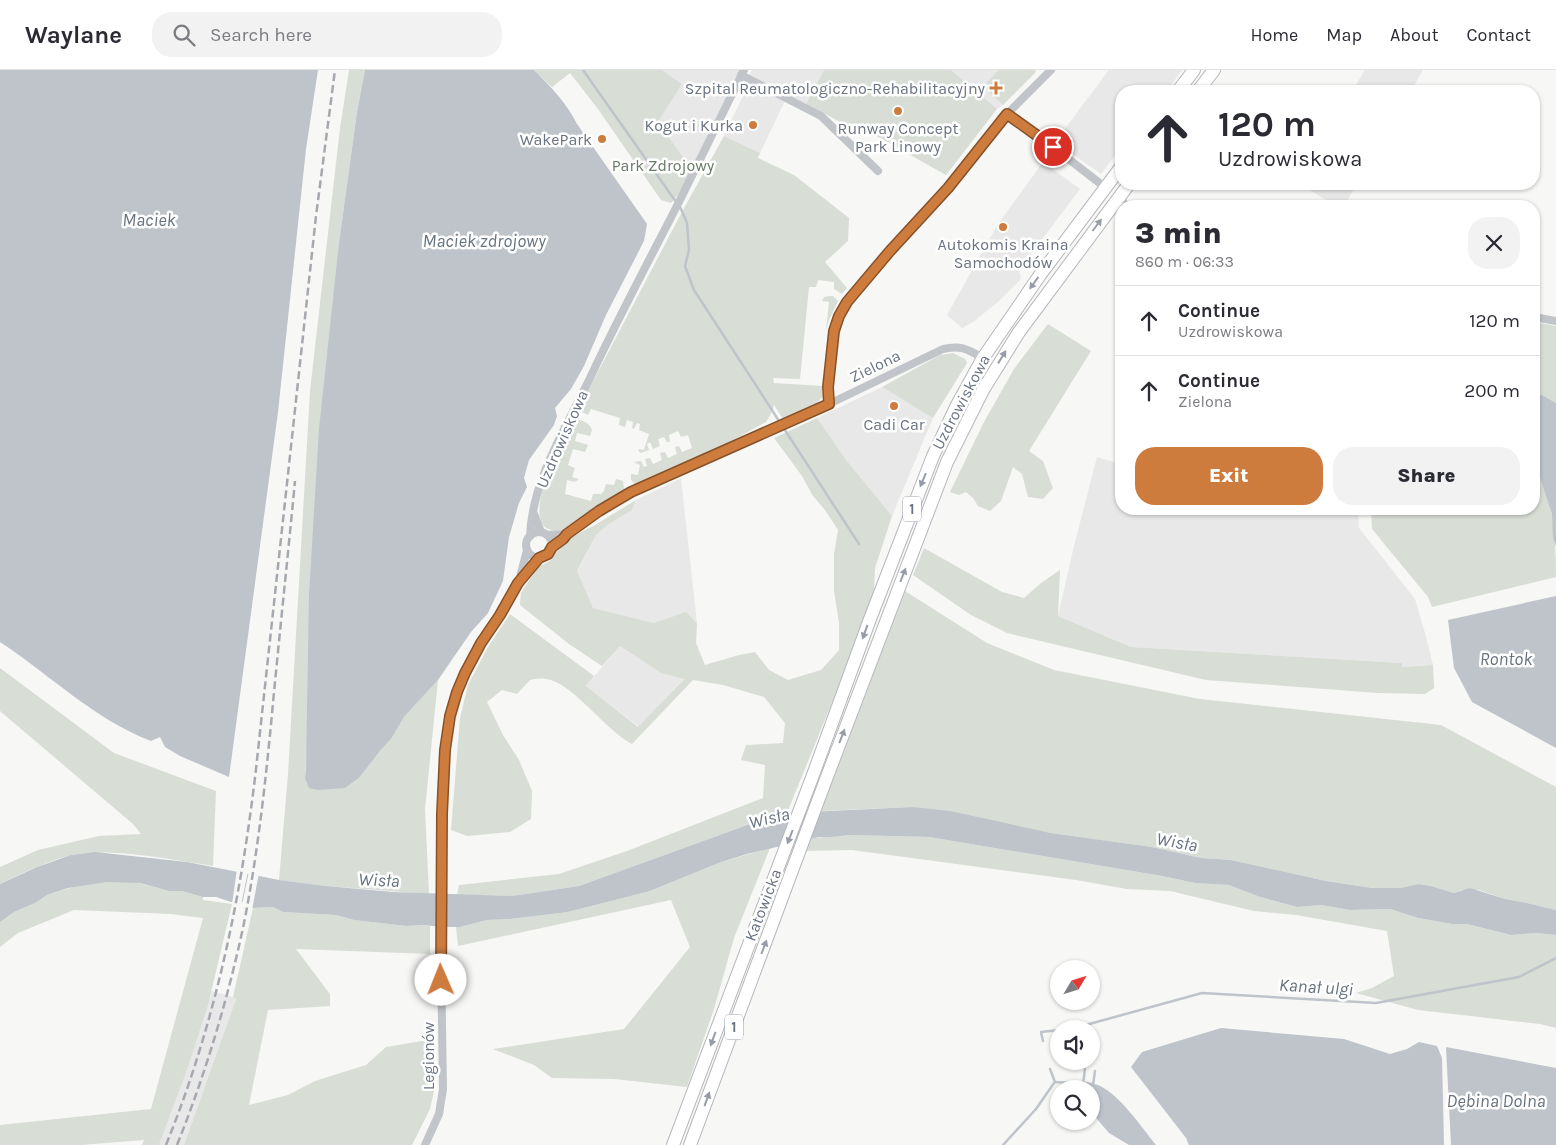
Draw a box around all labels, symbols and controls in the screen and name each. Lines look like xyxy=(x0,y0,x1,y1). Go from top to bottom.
search box xyxy=(152,12,502,57)
text: Waylane xyxy=(25,21,122,49)
icon: search xyxy=(170,21,198,49)
text: Search here xyxy=(210,24,312,46)
text: Home xyxy=(1250,24,1298,46)
text: Map xyxy=(1326,24,1362,46)
text: About xyxy=(1390,24,1439,46)
text: Contact xyxy=(1467,24,1531,46)
place label: Szpital Reumatologiczno-Rehabilitacyjny xyxy=(685,79,986,98)
marker: Szpital Reumatologiczno-Rehabilitacyjny xyxy=(989,81,1003,95)
text: 120 m xyxy=(1218,104,1316,145)
marker: Runway Concept Park Linowy xyxy=(892,105,904,117)
icon: ahead xyxy=(1135,105,1200,170)
place label: Kogut i Kurka xyxy=(644,116,743,135)
marker: Kogut i Kurka xyxy=(747,119,759,131)
place label: Runway Concept Park Linowy xyxy=(838,119,958,156)
pin xyxy=(1032,126,1074,168)
place label: WakePark xyxy=(520,130,592,149)
marker: WakePark xyxy=(596,133,608,145)
icon: arrive xyxy=(1039,133,1067,161)
text: Uzdrowiskowa xyxy=(1218,146,1362,172)
park label: Park Zdrojowy xyxy=(612,156,715,175)
water label: Maciek xyxy=(122,209,177,231)
text: 3 min xyxy=(1135,215,1222,251)
button: close xyxy=(1468,217,1520,269)
one-way arrow xyxy=(1092,219,1103,232)
marker: Autokomis Kraina Samochodów xyxy=(997,221,1009,233)
water label: Maciek zdrojowy xyxy=(422,230,547,252)
place label: Autokomis Kraina Samochodów xyxy=(938,235,1068,272)
text: 860 m · 06:33 xyxy=(1135,252,1234,271)
one-way arrow xyxy=(1029,276,1039,290)
text: Continue xyxy=(1178,300,1260,322)
icon: ahead xyxy=(1135,307,1163,335)
text: 120 m xyxy=(1469,310,1520,332)
text: Uzdrowiskowa xyxy=(1178,322,1283,341)
street label: Zielona xyxy=(847,346,903,386)
street label: Uzdrowiskowa xyxy=(928,351,994,453)
one-way arrow xyxy=(998,351,1007,364)
text: Continue xyxy=(1178,370,1260,392)
icon: ahead xyxy=(1135,377,1163,405)
text: 200 m xyxy=(1464,380,1520,402)
street label: Uzdrowiskowa xyxy=(532,387,592,491)
text: Zielona xyxy=(1178,392,1232,411)
marker: Cadi Car xyxy=(888,400,900,412)
place label: Cadi Car xyxy=(863,415,925,434)
button: Exit xyxy=(1135,447,1323,505)
button: Share xyxy=(1333,447,1520,505)
one-way arrow xyxy=(919,473,927,488)
road number: 1 xyxy=(903,496,921,522)
one-way arrow xyxy=(900,567,907,582)
one-way arrow xyxy=(861,625,869,640)
water label: Rontok xyxy=(1480,648,1533,670)
one-way arrow xyxy=(838,728,846,743)
water label: Wisła xyxy=(746,803,792,833)
water label: Wisła xyxy=(1155,828,1199,856)
one-way arrow xyxy=(785,830,793,844)
street label: Katowicka xyxy=(741,866,785,944)
water label: Wisła xyxy=(358,868,400,892)
one-way arrow xyxy=(760,939,768,954)
position arrow xyxy=(414,953,466,1005)
north arrow xyxy=(1050,960,1100,1010)
map controls xyxy=(1050,960,1100,1130)
water label: Kanał ulgi xyxy=(1278,973,1354,1001)
road number: 1 xyxy=(725,1014,743,1040)
button: sound xyxy=(1050,1020,1100,1070)
street label: Legionów xyxy=(419,1021,438,1090)
one-way arrow xyxy=(709,1032,717,1047)
button: search xyxy=(1050,1080,1100,1130)
water label: Dębina Dolna xyxy=(1447,1090,1545,1112)
one-way arrow xyxy=(703,1091,711,1106)

